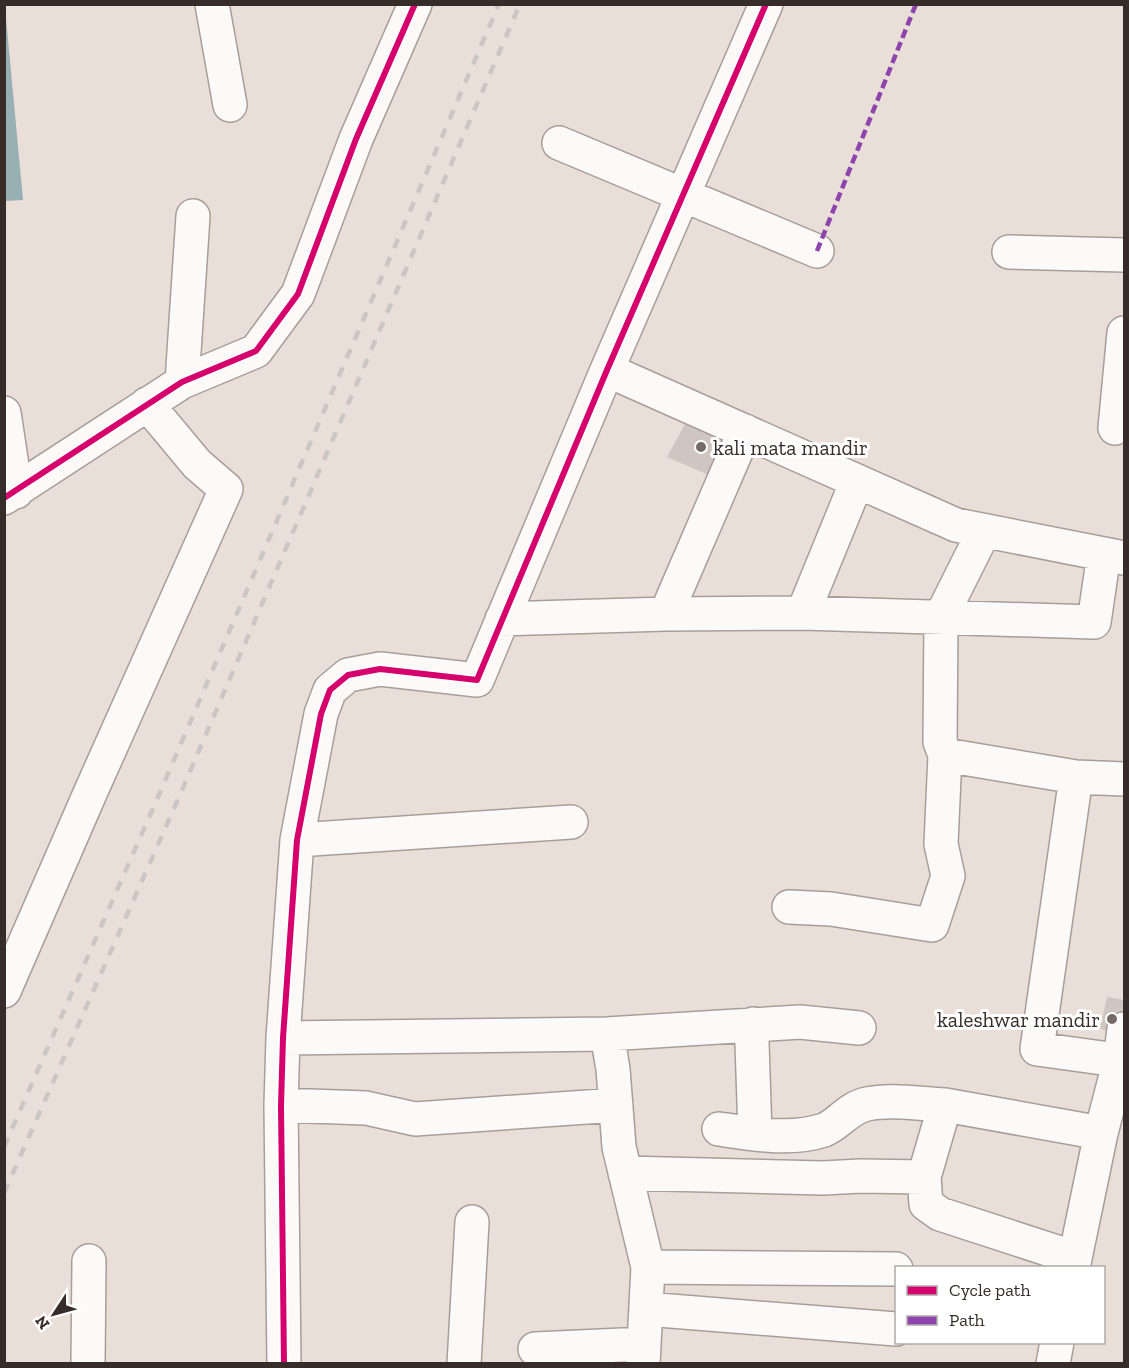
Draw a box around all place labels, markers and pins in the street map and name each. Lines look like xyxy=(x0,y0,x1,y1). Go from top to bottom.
place label: kali mata mandir xyxy=(713,435,868,460)
marker: kali mata mandir xyxy=(694,440,708,454)
place label: kaleshwar mandir xyxy=(937,1007,1100,1032)
marker: kaleshwar mandir xyxy=(1105,1012,1119,1026)

